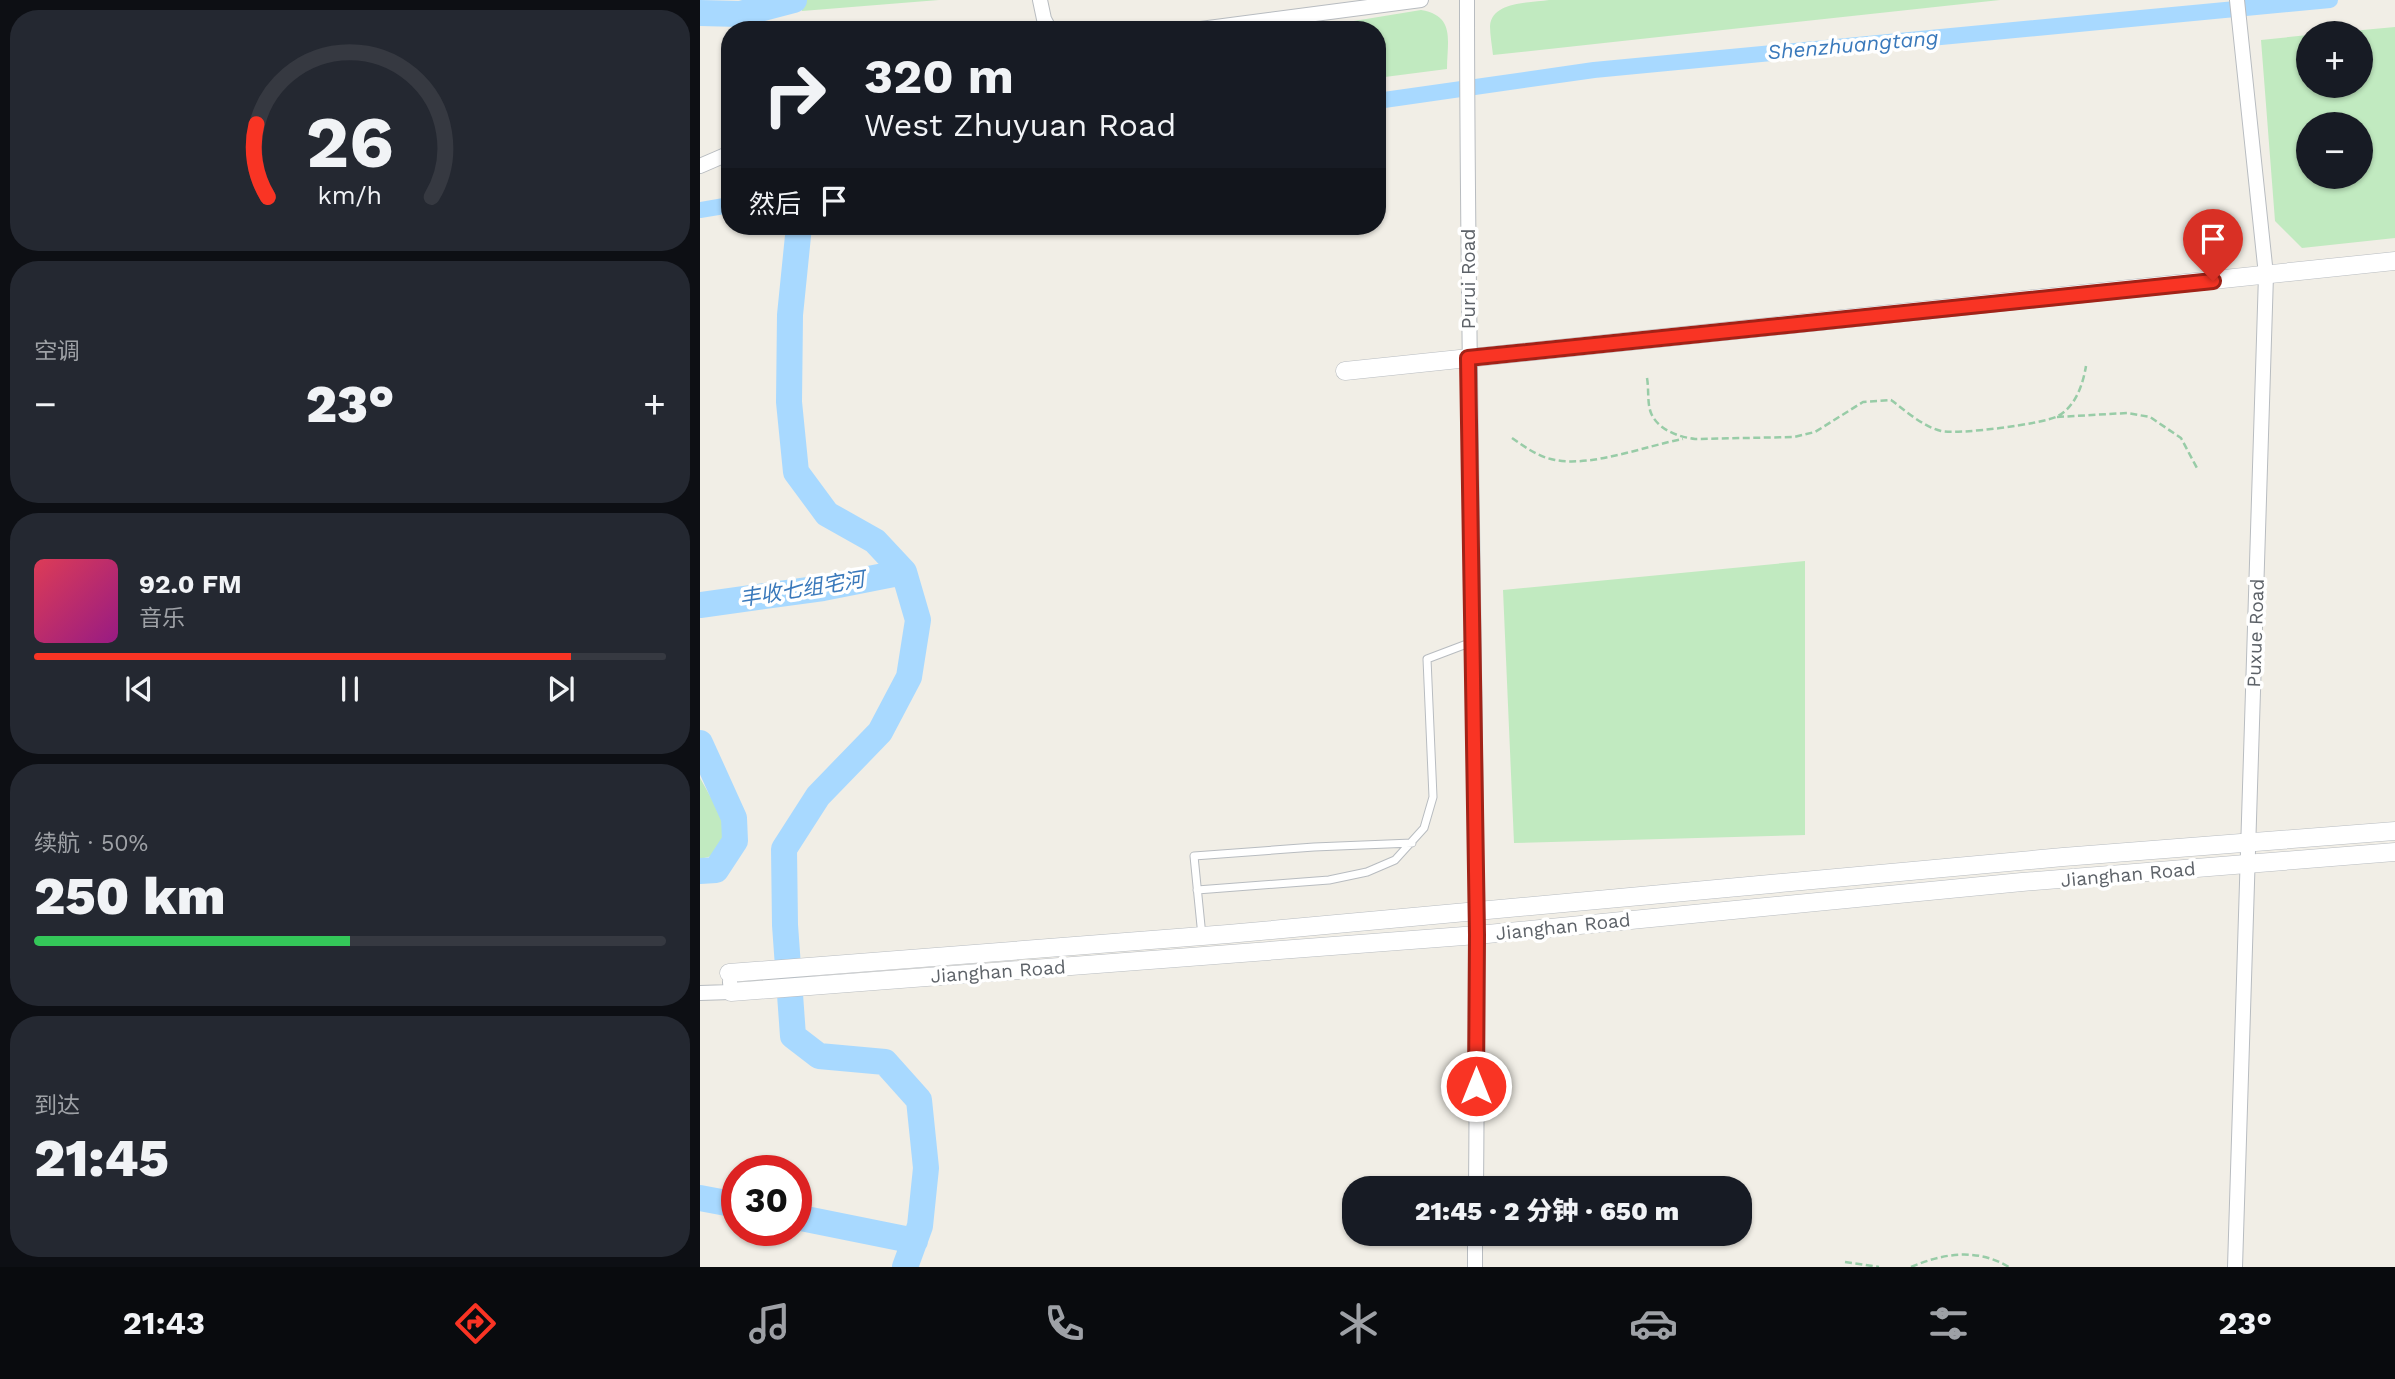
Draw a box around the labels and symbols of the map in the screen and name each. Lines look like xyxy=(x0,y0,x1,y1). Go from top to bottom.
water label: Shenzhuangtang xyxy=(1766,25,1940,64)
pin xyxy=(2183,209,2243,281)
street label: Purui Road xyxy=(1457,229,1480,329)
water label: 丰收七组宅河 xyxy=(738,566,870,611)
street label: Puxue Road xyxy=(2242,578,2269,688)
street label: Jianghan Road xyxy=(2060,857,2197,892)
street label: Jianghan Road xyxy=(1494,908,1632,945)
street label: Jianghan Road xyxy=(930,955,1066,988)
position arrow xyxy=(1439,1049,1513,1123)
speed limit sign: 30 xyxy=(721,1155,812,1246)

